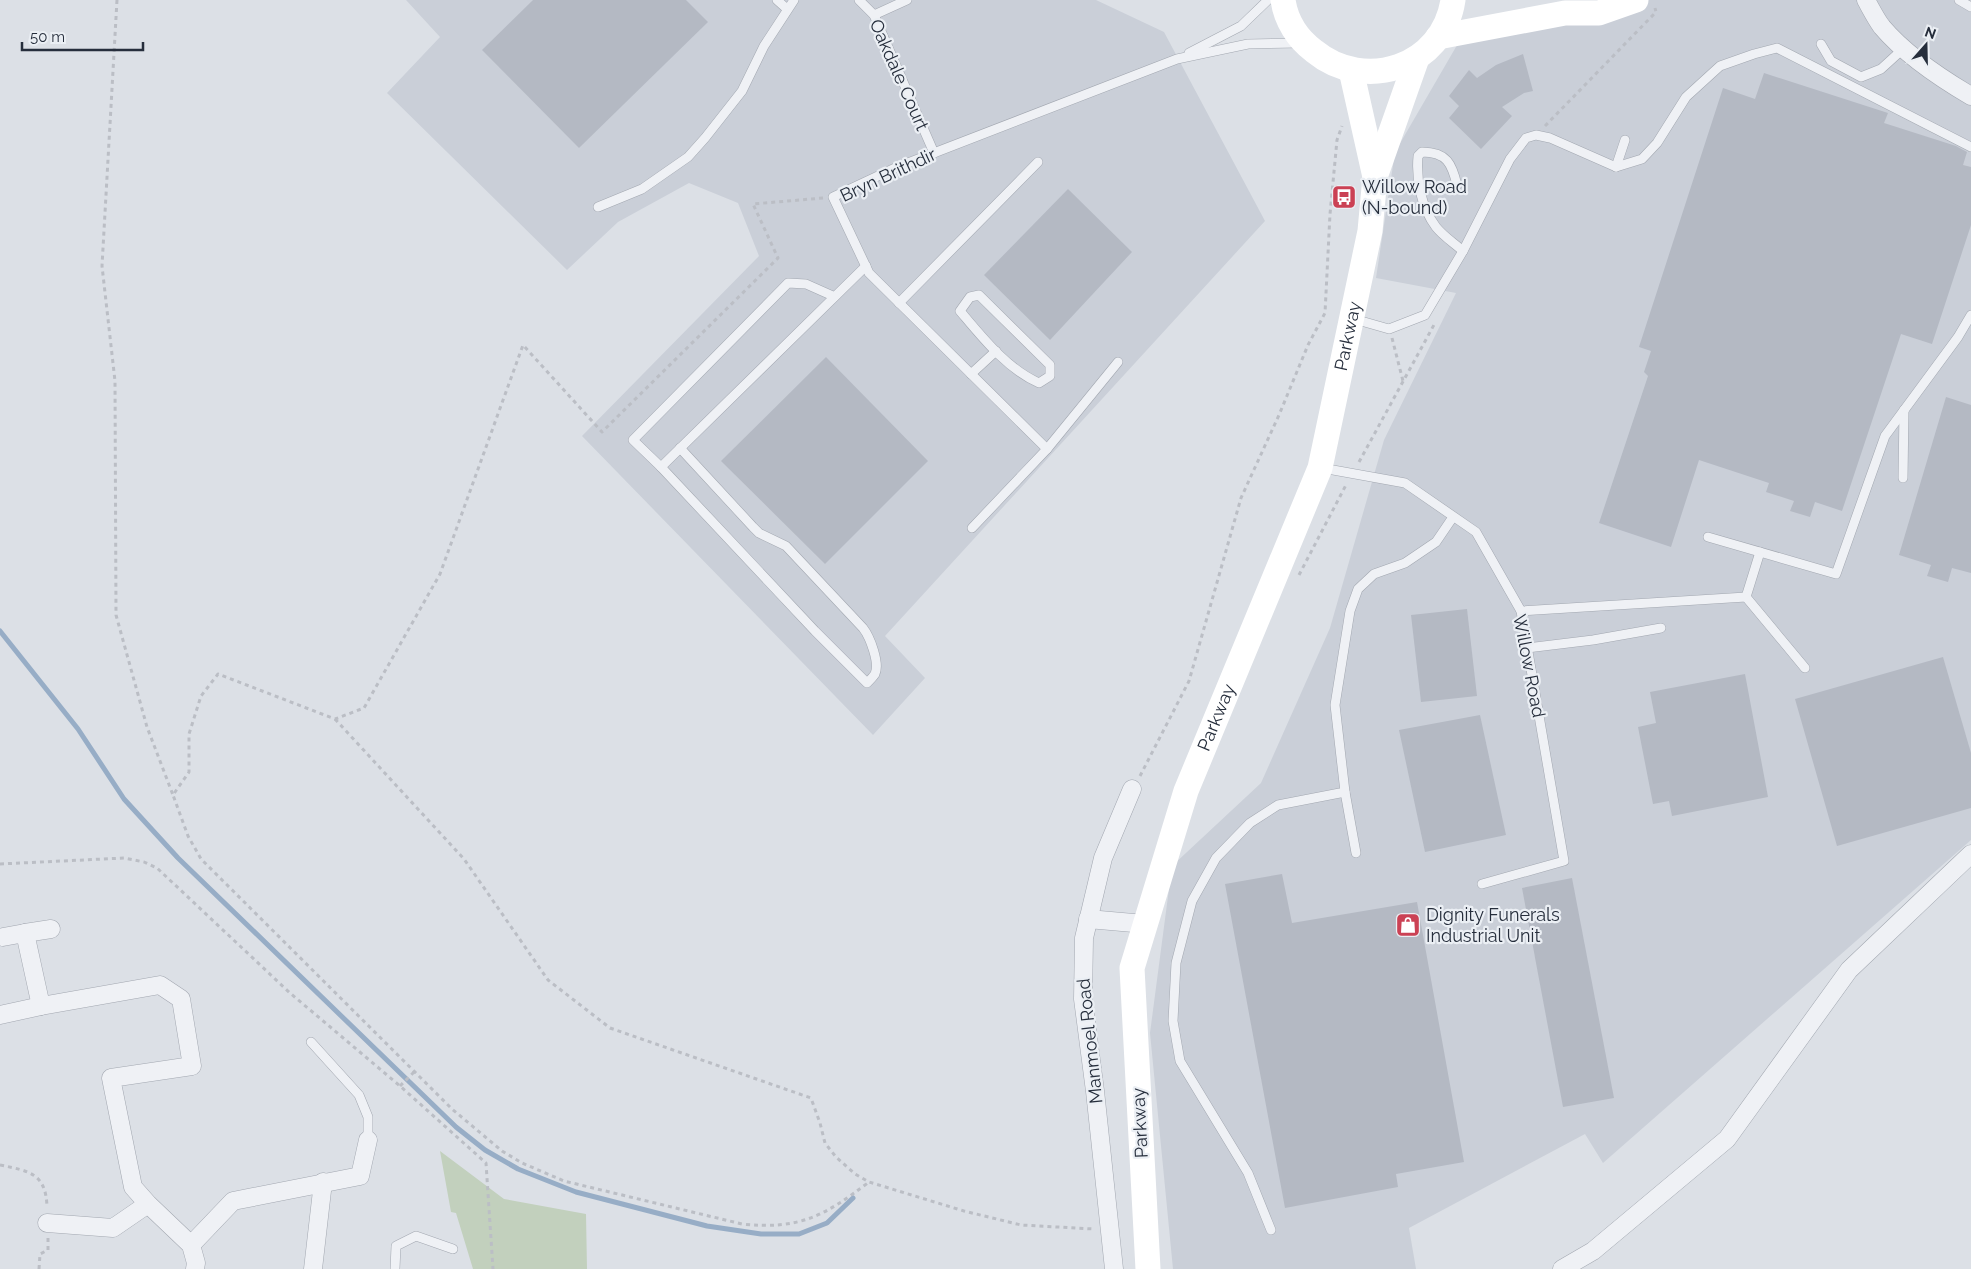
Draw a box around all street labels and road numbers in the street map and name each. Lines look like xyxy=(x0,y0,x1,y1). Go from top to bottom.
street label: Oakdale Court xyxy=(866,16,933,134)
street label: Bryn Brithdir xyxy=(837,143,940,206)
street label: Parkway xyxy=(1330,299,1365,373)
street label: Willow Road xyxy=(1509,612,1550,719)
street label: Parkway xyxy=(1193,681,1239,754)
street label: Manmoel Road xyxy=(1072,977,1107,1105)
street label: Parkway xyxy=(1127,1087,1152,1159)

